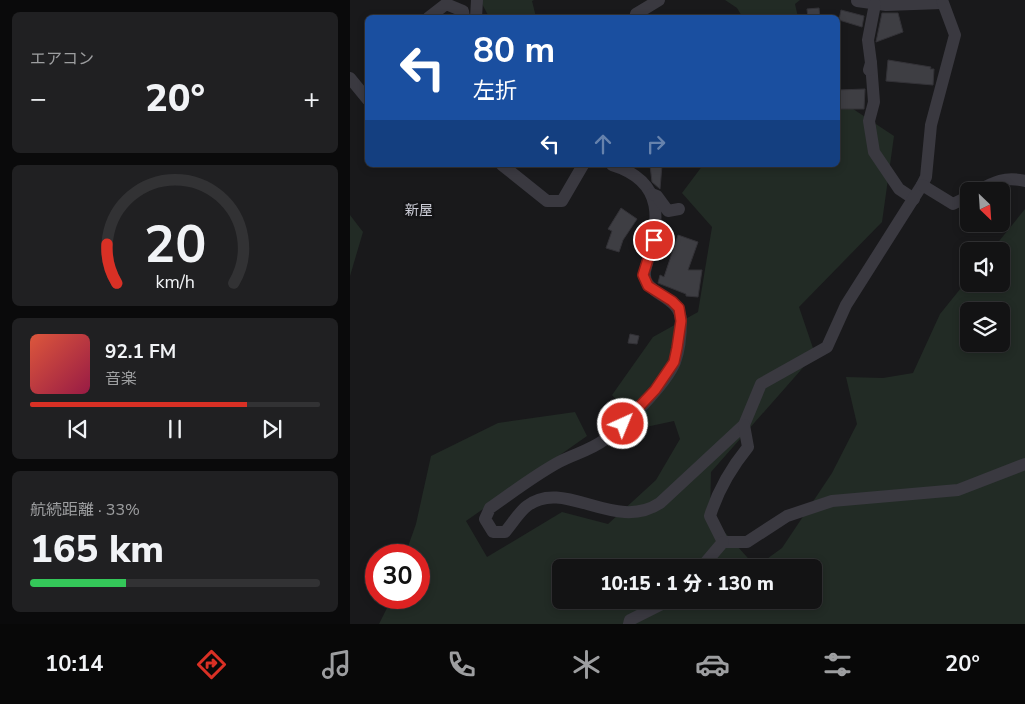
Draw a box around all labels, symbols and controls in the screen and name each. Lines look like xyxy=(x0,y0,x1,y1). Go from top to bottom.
text: 80 m xyxy=(473,27,555,74)
icon: left xyxy=(390,35,455,100)
text: エアコン xyxy=(30,48,94,70)
text: 20° xyxy=(145,73,205,124)
text: 左折 xyxy=(473,76,517,106)
text: − xyxy=(30,80,47,118)
text: + xyxy=(303,80,320,118)
icon: left xyxy=(536,130,564,158)
icon: ahead xyxy=(589,130,617,158)
icon: right xyxy=(642,130,670,158)
north arrow xyxy=(960,182,1010,232)
map controls xyxy=(960,182,1010,352)
district label: 新屋 xyxy=(405,201,433,220)
text: 20 xyxy=(144,209,206,280)
pin xyxy=(633,219,675,261)
icon: arrive xyxy=(640,226,668,254)
button: sound xyxy=(960,242,1010,292)
text: km/h xyxy=(155,270,195,294)
button: layers xyxy=(960,302,1010,352)
text: 92.1 FM xyxy=(105,339,176,365)
text: 音楽 xyxy=(105,368,137,390)
position arrow xyxy=(596,397,648,449)
icon: previous xyxy=(64,415,92,443)
icon: pause xyxy=(161,415,189,443)
icon: next xyxy=(258,415,286,443)
text: 航続距離 · 33% xyxy=(30,499,140,521)
text: 165 km xyxy=(30,524,164,575)
speed limit sign: 30 xyxy=(365,544,430,609)
text: 10:15 · 1 分 · 130 m xyxy=(600,571,774,597)
icon: directions xyxy=(194,647,229,682)
icon: music xyxy=(319,647,354,682)
icon: phone xyxy=(444,647,479,682)
icon: climate xyxy=(569,647,604,682)
icon: car xyxy=(695,647,730,682)
icon: filters xyxy=(820,647,855,682)
text: 10:14 xyxy=(45,649,103,679)
text: 20° xyxy=(945,649,980,679)

